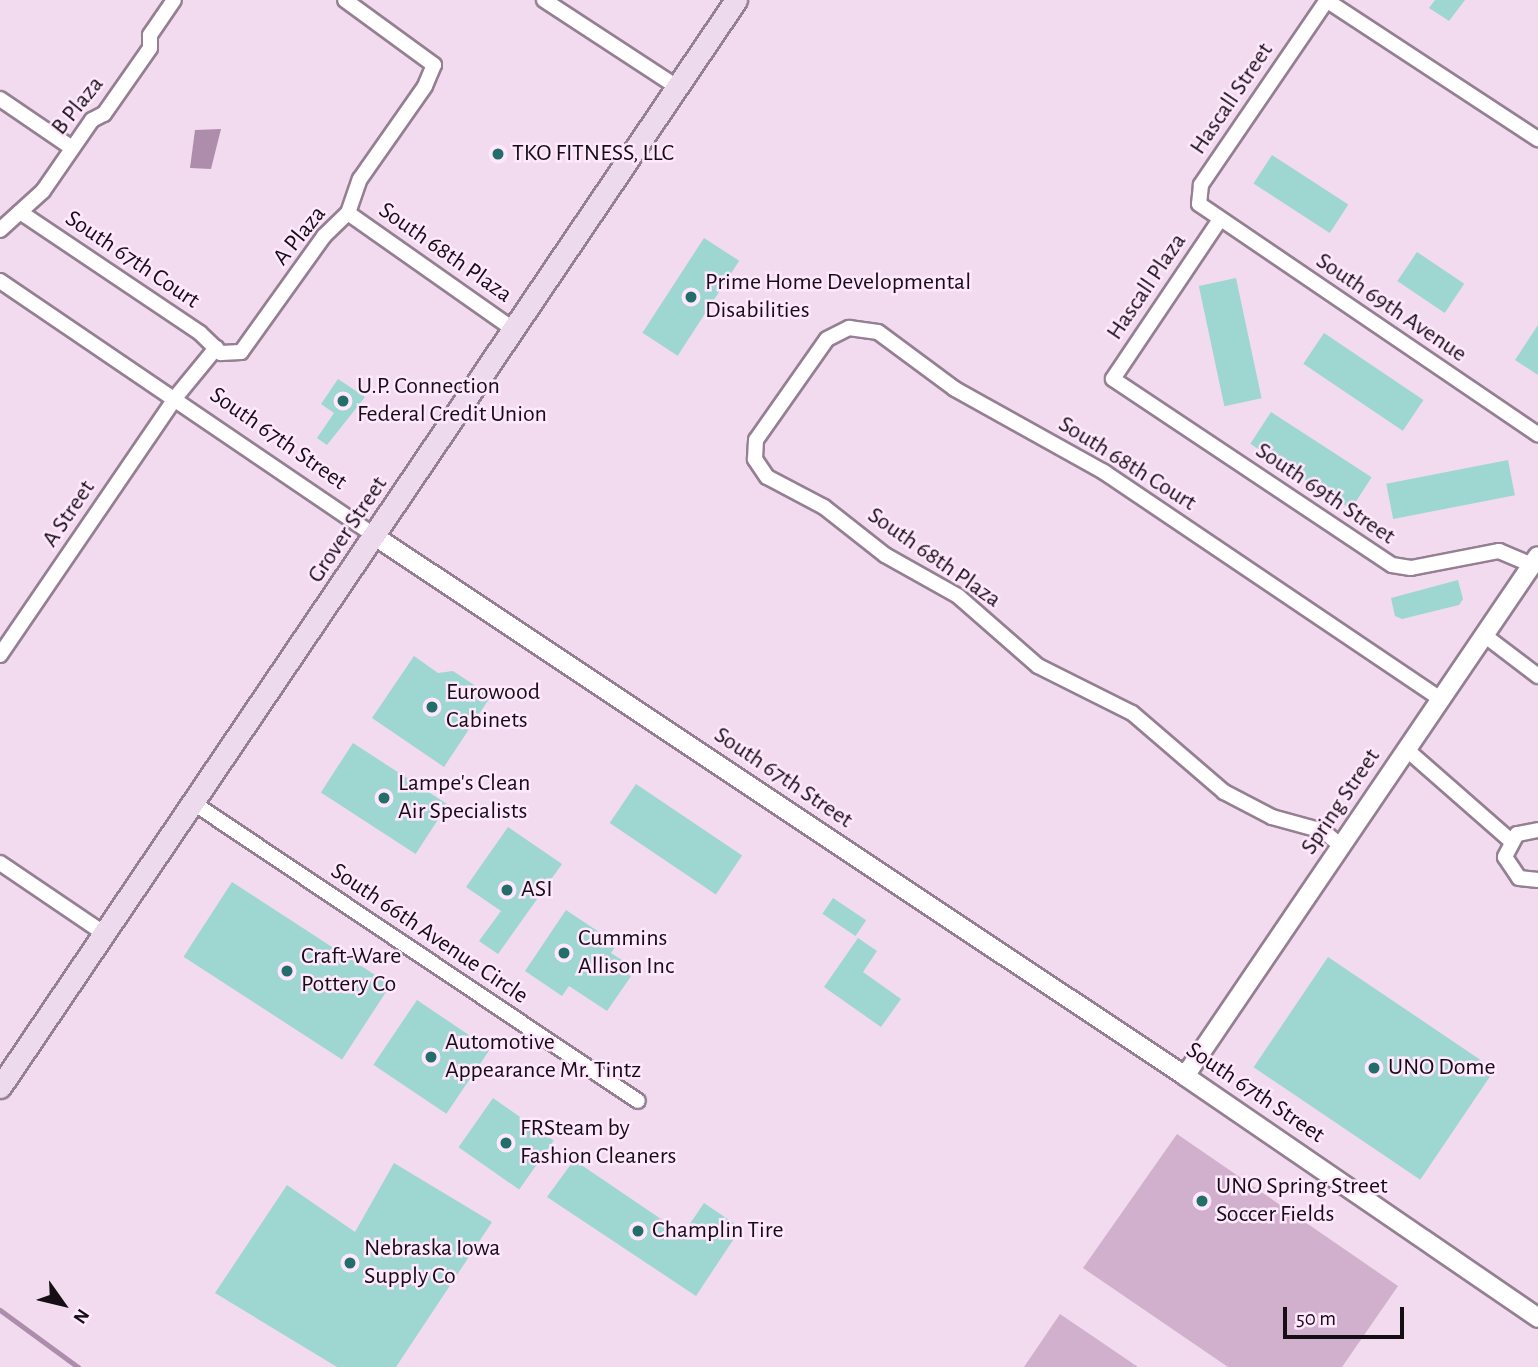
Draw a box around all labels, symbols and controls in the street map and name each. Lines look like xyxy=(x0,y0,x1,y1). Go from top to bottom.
street label: Hascall Street xyxy=(1184,38,1280,160)
street label: B Plaza xyxy=(46,71,110,141)
place label: TKO FITNESS, LLC xyxy=(512,140,674,168)
marker: TKO FITNESS, LLC xyxy=(490,146,506,162)
street label: South 68th Plaza xyxy=(373,196,517,310)
street label: A Plaza xyxy=(267,200,333,272)
street label: South 67th Court xyxy=(59,205,205,315)
street label: Hascall Plaza xyxy=(1101,228,1193,346)
street label: South 69th Avenue xyxy=(1310,247,1472,369)
place label: Prime Home Developmental Disabilities xyxy=(705,269,971,325)
marker: Prime Home Developmental Disabilities xyxy=(683,289,699,305)
place label: U.P. Connection Federal Credit Union xyxy=(357,373,547,429)
street label: South 67th Street xyxy=(204,381,352,497)
marker: U.P. Connection Federal Credit Union xyxy=(335,393,351,409)
street label: South 68th Court xyxy=(1053,410,1201,518)
street label: South 69th Street xyxy=(1250,437,1400,551)
street label: Grover Street xyxy=(302,471,394,589)
street label: A Street xyxy=(36,475,102,553)
street label: South 68th Plaza xyxy=(862,501,1006,615)
place label: Eurowood Cabinets xyxy=(446,679,540,735)
marker: Eurowood Cabinets xyxy=(424,699,440,715)
street label: South 67th Street xyxy=(708,721,858,835)
street label: Spring Street xyxy=(1295,744,1387,860)
place label: Lampe's Clean Air Specialists xyxy=(398,770,530,826)
marker: Lampe's Clean Air Specialists xyxy=(376,790,392,806)
street label: South 66th Avenue Circle xyxy=(325,857,533,1011)
place label: ASI xyxy=(521,876,553,904)
marker: ASI xyxy=(499,882,515,898)
place label: Cummins Allison Inc xyxy=(578,925,674,981)
place label: Craft-Ware Pottery Co xyxy=(301,943,401,999)
marker: Cummins Allison Inc xyxy=(556,945,572,961)
marker: Craft-Ware Pottery Co xyxy=(279,963,295,979)
place label: Automotive Appearance Mr. Tintz xyxy=(445,1029,641,1085)
street label: South 67th Street xyxy=(1180,1036,1330,1150)
marker: Automotive Appearance Mr. Tintz xyxy=(423,1049,439,1065)
place label: UNO Dome xyxy=(1388,1054,1496,1082)
marker: UNO Dome xyxy=(1366,1060,1382,1076)
place label: FRSteam by Fashion Cleaners xyxy=(520,1115,676,1171)
marker: FRSteam by Fashion Cleaners xyxy=(498,1135,514,1151)
place label: UNO Spring Street Soccer Fields xyxy=(1216,1173,1388,1229)
marker: UNO Spring Street Soccer Fields xyxy=(1194,1193,1210,1209)
place label: Champlin Tire xyxy=(652,1217,784,1245)
marker: Champlin Tire xyxy=(630,1223,646,1239)
place label: Nebraska Iowa Supply Co xyxy=(364,1235,500,1291)
marker: Nebraska Iowa Supply Co xyxy=(342,1255,358,1271)
north arrow xyxy=(28,1269,98,1339)
scale bar xyxy=(1286,1294,1407,1338)
text: N xyxy=(69,1305,92,1327)
text: 50 m xyxy=(1296,1308,1336,1329)

